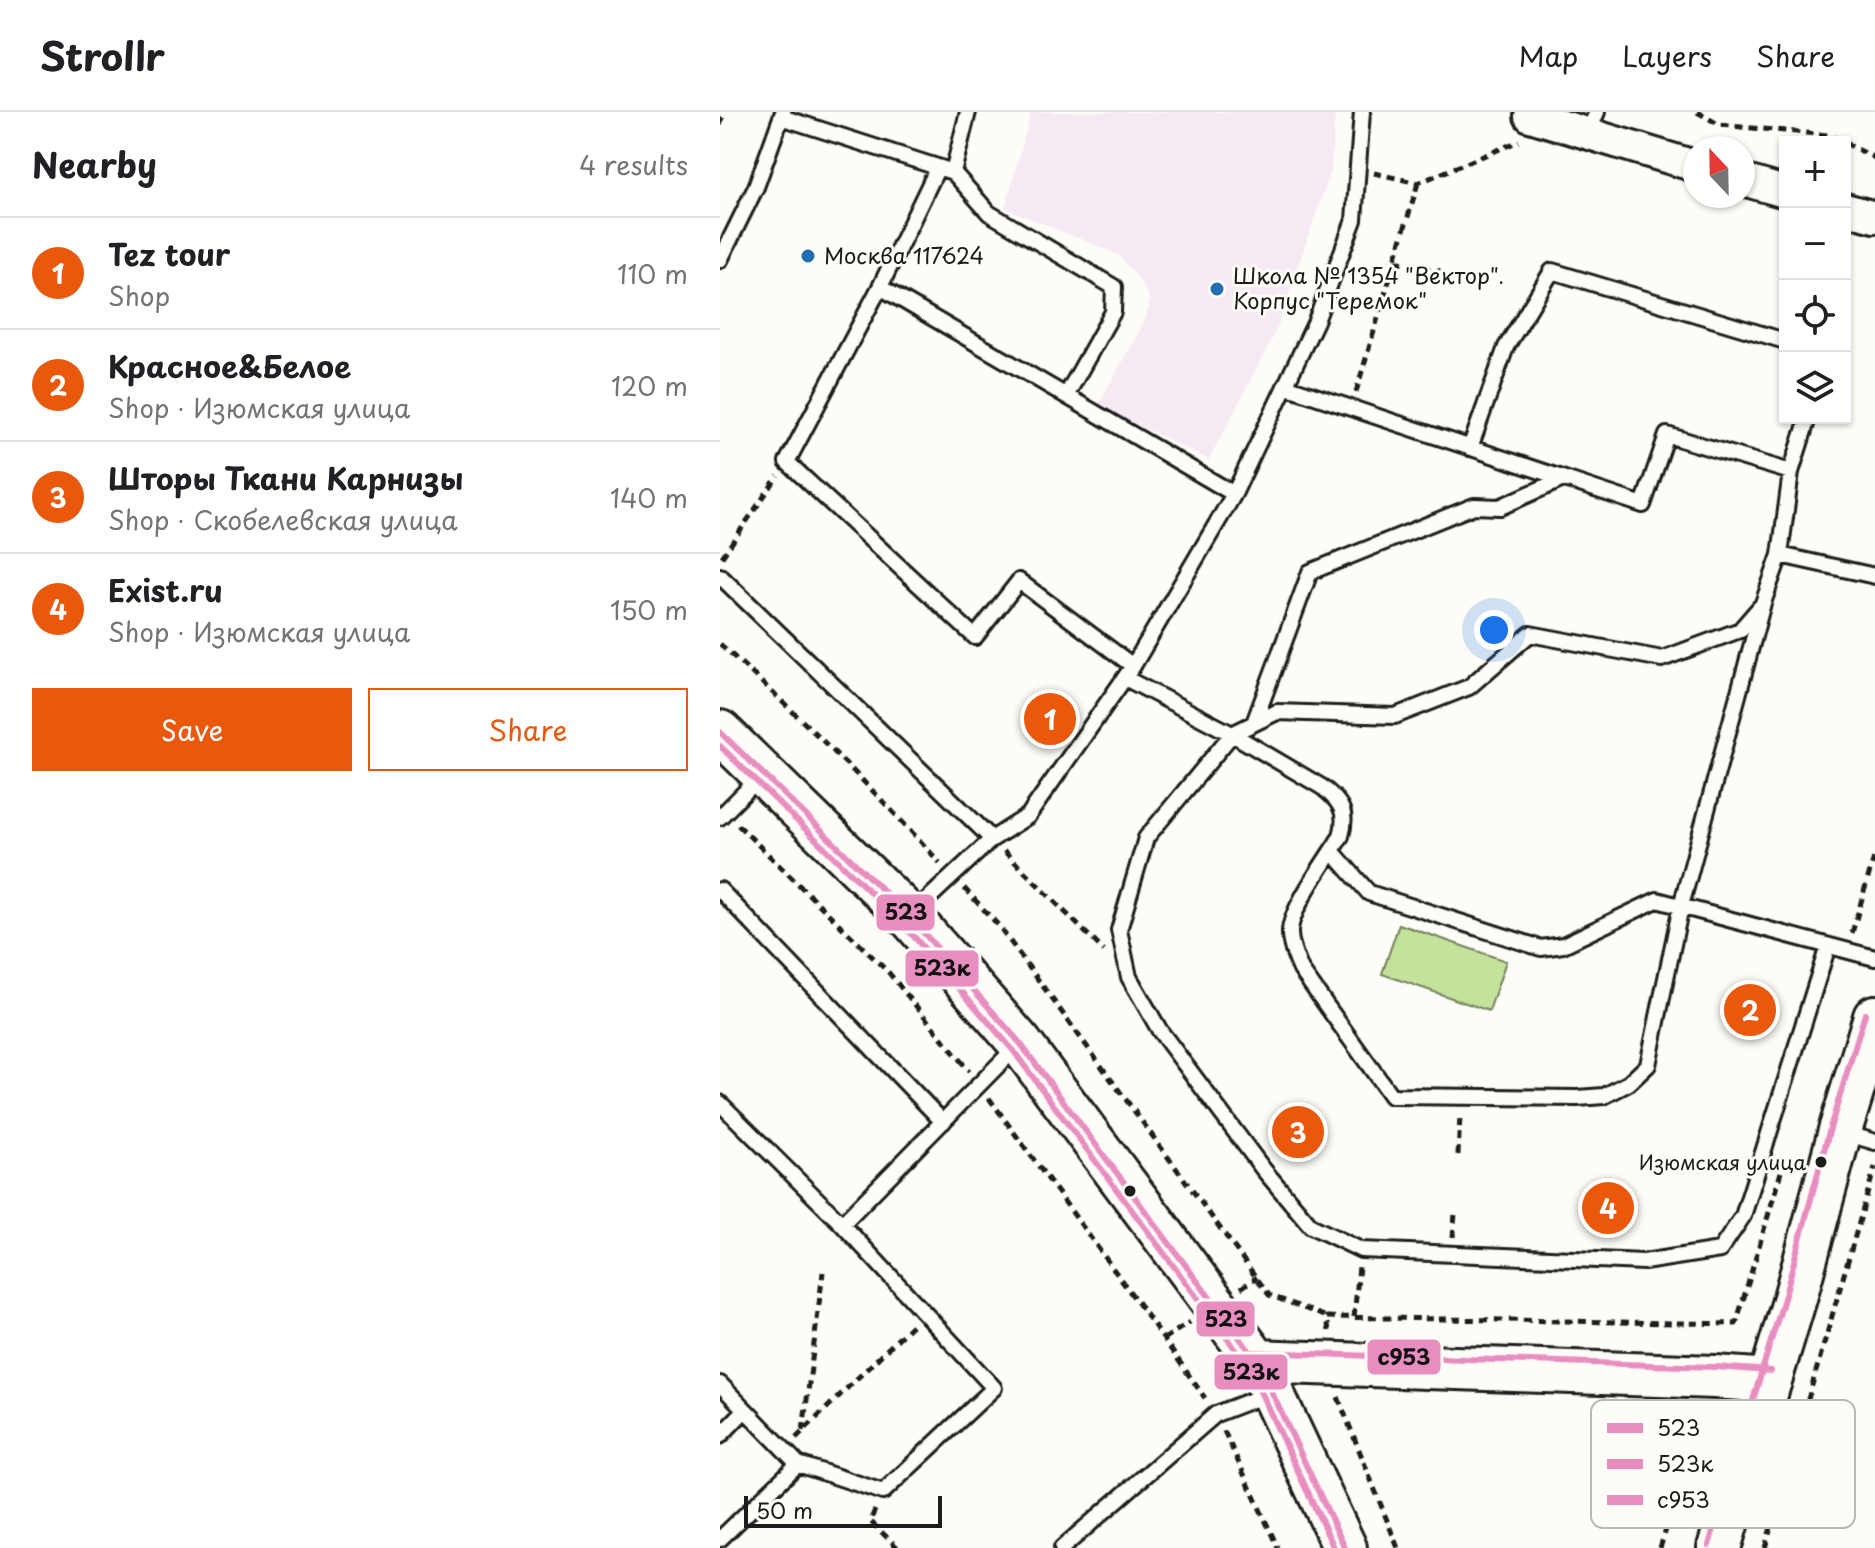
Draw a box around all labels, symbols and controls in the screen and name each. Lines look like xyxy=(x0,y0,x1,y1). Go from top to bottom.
text: Strollr xyxy=(40,27,165,84)
text: Map xyxy=(1518,34,1578,77)
text: Layers xyxy=(1622,34,1712,77)
text: Share xyxy=(1756,34,1835,77)
north arrow xyxy=(1683,136,1755,208)
map controls xyxy=(1779,136,1851,424)
button: + xyxy=(1779,136,1851,208)
text: Nearby xyxy=(32,138,157,190)
text: 4 results xyxy=(579,145,688,184)
button: − xyxy=(1779,208,1851,280)
text: Tez tour xyxy=(108,231,230,276)
place label: Москва 117624 xyxy=(824,238,984,271)
marker: Москва 117624 xyxy=(799,247,817,265)
text: 1 xyxy=(52,254,64,293)
text: 110 m xyxy=(617,254,688,293)
place label: Школа № 1354 "Вектор". Корпус "Теремок" xyxy=(1233,258,1504,316)
text: Shop xyxy=(108,276,170,315)
marker: Школа № 1354 "Вектор". Корпус "Теремок" xyxy=(1208,280,1226,298)
button: locate xyxy=(1779,280,1851,352)
text: Красное&Белое xyxy=(108,343,351,388)
button: layers xyxy=(1779,352,1851,424)
text: 2 xyxy=(49,366,67,405)
text: 120 m xyxy=(611,366,688,405)
text: Shop · Изюмская улица xyxy=(108,388,410,427)
text: Шторы Ткани Карнизы xyxy=(108,455,463,500)
text: 3 xyxy=(49,478,67,517)
text: 140 m xyxy=(610,478,688,517)
text: Shop · Скобелевская улица xyxy=(108,500,458,539)
text: Exist.ru xyxy=(108,567,223,612)
text: 4 xyxy=(49,590,67,629)
text: 150 m xyxy=(610,590,688,629)
your location xyxy=(1474,610,1514,650)
text: Shop · Изюмская улица xyxy=(108,612,410,651)
button: Save xyxy=(32,688,352,771)
button: Share xyxy=(368,688,688,771)
pin: 1 xyxy=(1024,689,1076,749)
line badge: 523 xyxy=(875,893,936,932)
text: 523 xyxy=(885,894,928,927)
line badge: 523к xyxy=(904,949,980,988)
text: 523к xyxy=(914,950,972,983)
pin: 2 xyxy=(1724,980,1776,1040)
pin: 3 xyxy=(1272,1102,1324,1162)
place label: Изюмская улица xyxy=(1639,1147,1806,1177)
marker: Изюмская улица xyxy=(1813,1154,1829,1170)
pin: 4 xyxy=(1582,1178,1634,1238)
unlabelled marker xyxy=(1122,1183,1138,1199)
line badge: 523 xyxy=(1195,1300,1256,1338)
text: 523 xyxy=(1205,1301,1248,1334)
line badge: с953 xyxy=(1366,1338,1442,1376)
text: с953 xyxy=(1377,1339,1431,1372)
line badge: 523к xyxy=(1213,1353,1289,1391)
text: 523к xyxy=(1223,1354,1281,1387)
legend xyxy=(1591,1400,1855,1528)
text: 523 xyxy=(1657,1410,1700,1443)
text: 523к xyxy=(1657,1446,1714,1479)
text: с953 xyxy=(1657,1482,1710,1515)
scale bar xyxy=(744,1492,942,1528)
text: 50 m xyxy=(756,1493,813,1526)

